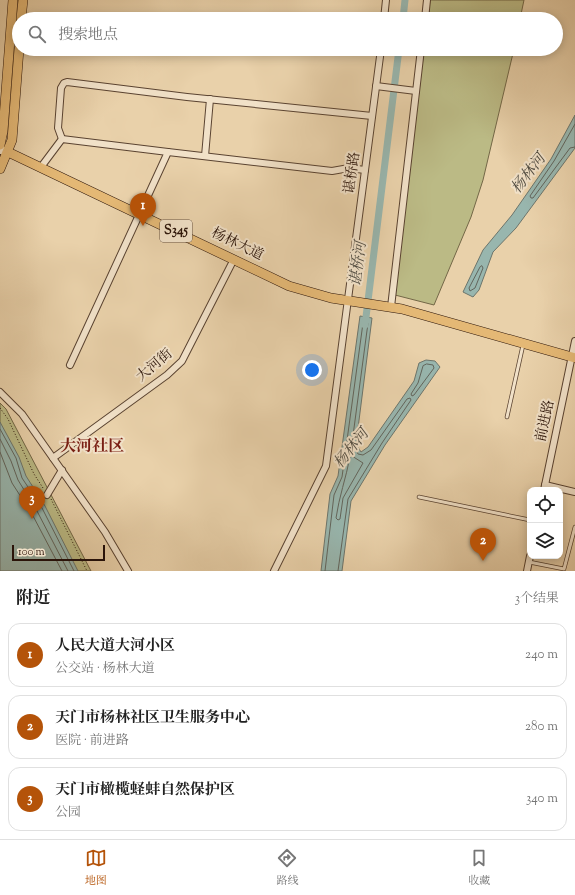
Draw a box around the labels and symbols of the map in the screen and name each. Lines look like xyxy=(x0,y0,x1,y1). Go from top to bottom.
water label: 杨林河 xyxy=(507,147,553,198)
street label: 谌桥路 xyxy=(340,151,366,195)
pin: 1 xyxy=(130,193,156,226)
road number: S345 xyxy=(160,220,192,242)
street label: 杨林大道 xyxy=(207,224,267,266)
water label: 谌桥河 xyxy=(346,237,373,288)
street label: 大河街 xyxy=(132,345,178,387)
your location xyxy=(302,360,322,380)
street label: 前进路 xyxy=(532,398,560,444)
water label: 杨林河 xyxy=(330,423,376,473)
district label: 大河社区 xyxy=(60,436,124,459)
pin: 3 xyxy=(19,486,45,519)
pin: 2 xyxy=(470,528,496,561)
scale bar xyxy=(12,543,105,562)

